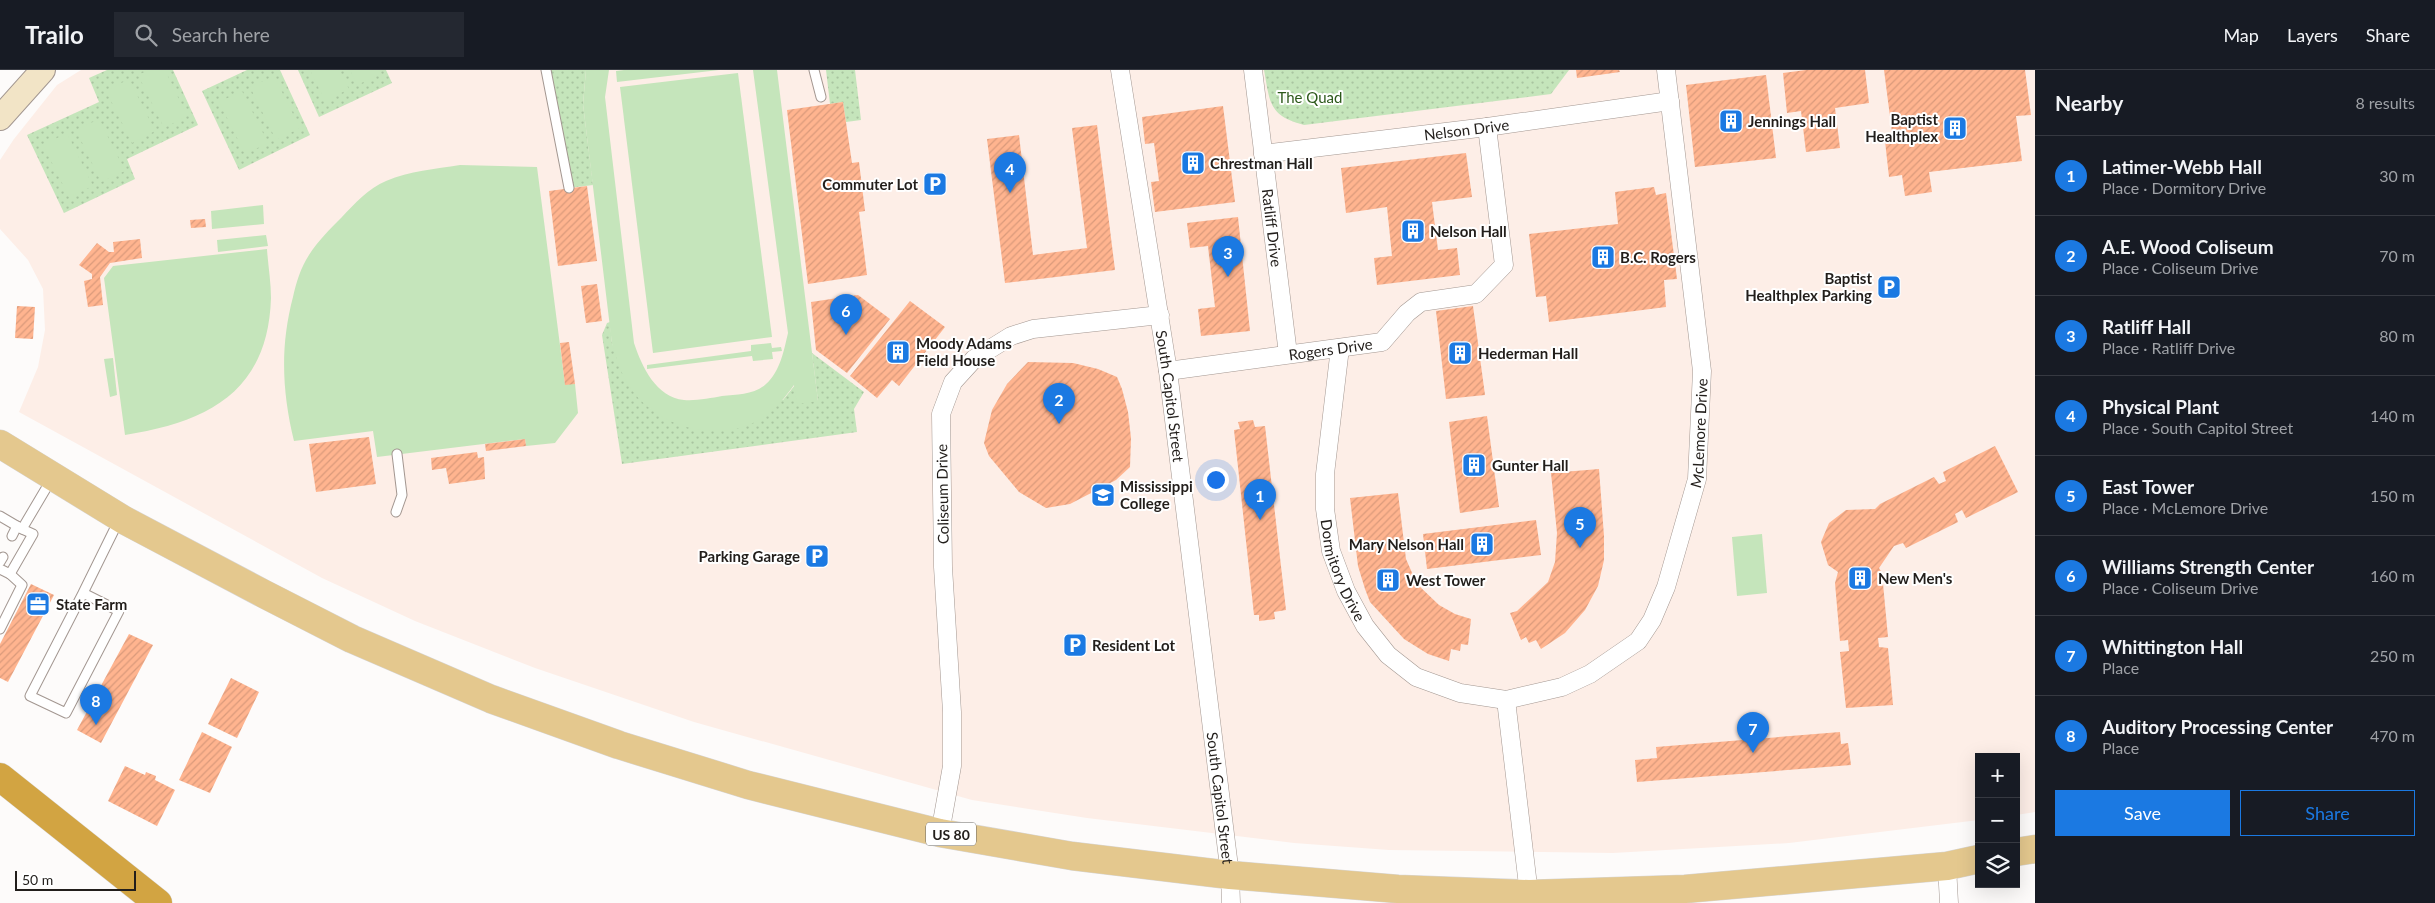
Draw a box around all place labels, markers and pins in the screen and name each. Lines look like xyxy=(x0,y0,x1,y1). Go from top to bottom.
building icon: Jennings Hall xyxy=(1718,108,1744,134)
place label: Baptist Healthplex xyxy=(1865,110,1938,145)
place label: Jennings Hall xyxy=(1748,112,1836,130)
building icon: Baptist Healthplex xyxy=(1942,115,1968,141)
building icon: Chrestman Hall xyxy=(1180,150,1206,176)
pin: 4 xyxy=(994,152,1026,193)
place label: Chrestman Hall xyxy=(1210,154,1313,172)
parking icon: Commuter Lot xyxy=(922,171,948,197)
place label: Commuter Lot xyxy=(822,175,918,193)
building icon: Nelson Hall xyxy=(1400,218,1426,244)
place label: Nelson Hall xyxy=(1430,222,1507,240)
pin: 3 xyxy=(1212,236,1244,277)
building icon: B.C. Rogers xyxy=(1590,244,1616,270)
place label: B.C. Rogers xyxy=(1620,248,1696,266)
place label: Baptist Healthplex Parking xyxy=(1745,269,1872,304)
parking icon: Baptist Healthplex Parking xyxy=(1876,274,1902,300)
pin: 6 xyxy=(830,294,862,335)
place label: Moody Adams Field House xyxy=(916,334,1012,369)
building icon: Moody Adams Field House xyxy=(885,339,911,365)
building icon: Hederman Hall xyxy=(1447,340,1473,366)
place label: Hederman Hall xyxy=(1478,344,1578,362)
pin: 2 xyxy=(1043,383,1075,424)
building icon: Gunter Hall xyxy=(1461,452,1487,478)
place label: Gunter Hall xyxy=(1492,456,1568,474)
place label: Mississippi College xyxy=(1120,477,1193,512)
pin: 1 xyxy=(1244,479,1276,520)
school or university icon: Mississippi College xyxy=(1090,482,1116,508)
pin: 5 xyxy=(1564,507,1596,548)
building icon: Mary Nelson Hall xyxy=(1469,531,1495,557)
place label: Mary Nelson Hall xyxy=(1349,535,1464,553)
parking icon: Parking Garage xyxy=(804,543,830,569)
place label: Parking Garage xyxy=(699,547,800,565)
building icon: New Men's xyxy=(1847,565,1873,591)
building icon: West Tower xyxy=(1375,567,1401,593)
place label: New Men's xyxy=(1878,569,1953,587)
place label: West Tower xyxy=(1406,571,1486,589)
office icon: State Farm xyxy=(25,591,51,617)
place label: State Farm xyxy=(56,595,127,613)
parking icon: Resident Lot xyxy=(1062,632,1088,658)
place label: Resident Lot xyxy=(1092,636,1176,654)
pin: 8 xyxy=(80,684,112,725)
pin: 7 xyxy=(1737,712,1769,753)

